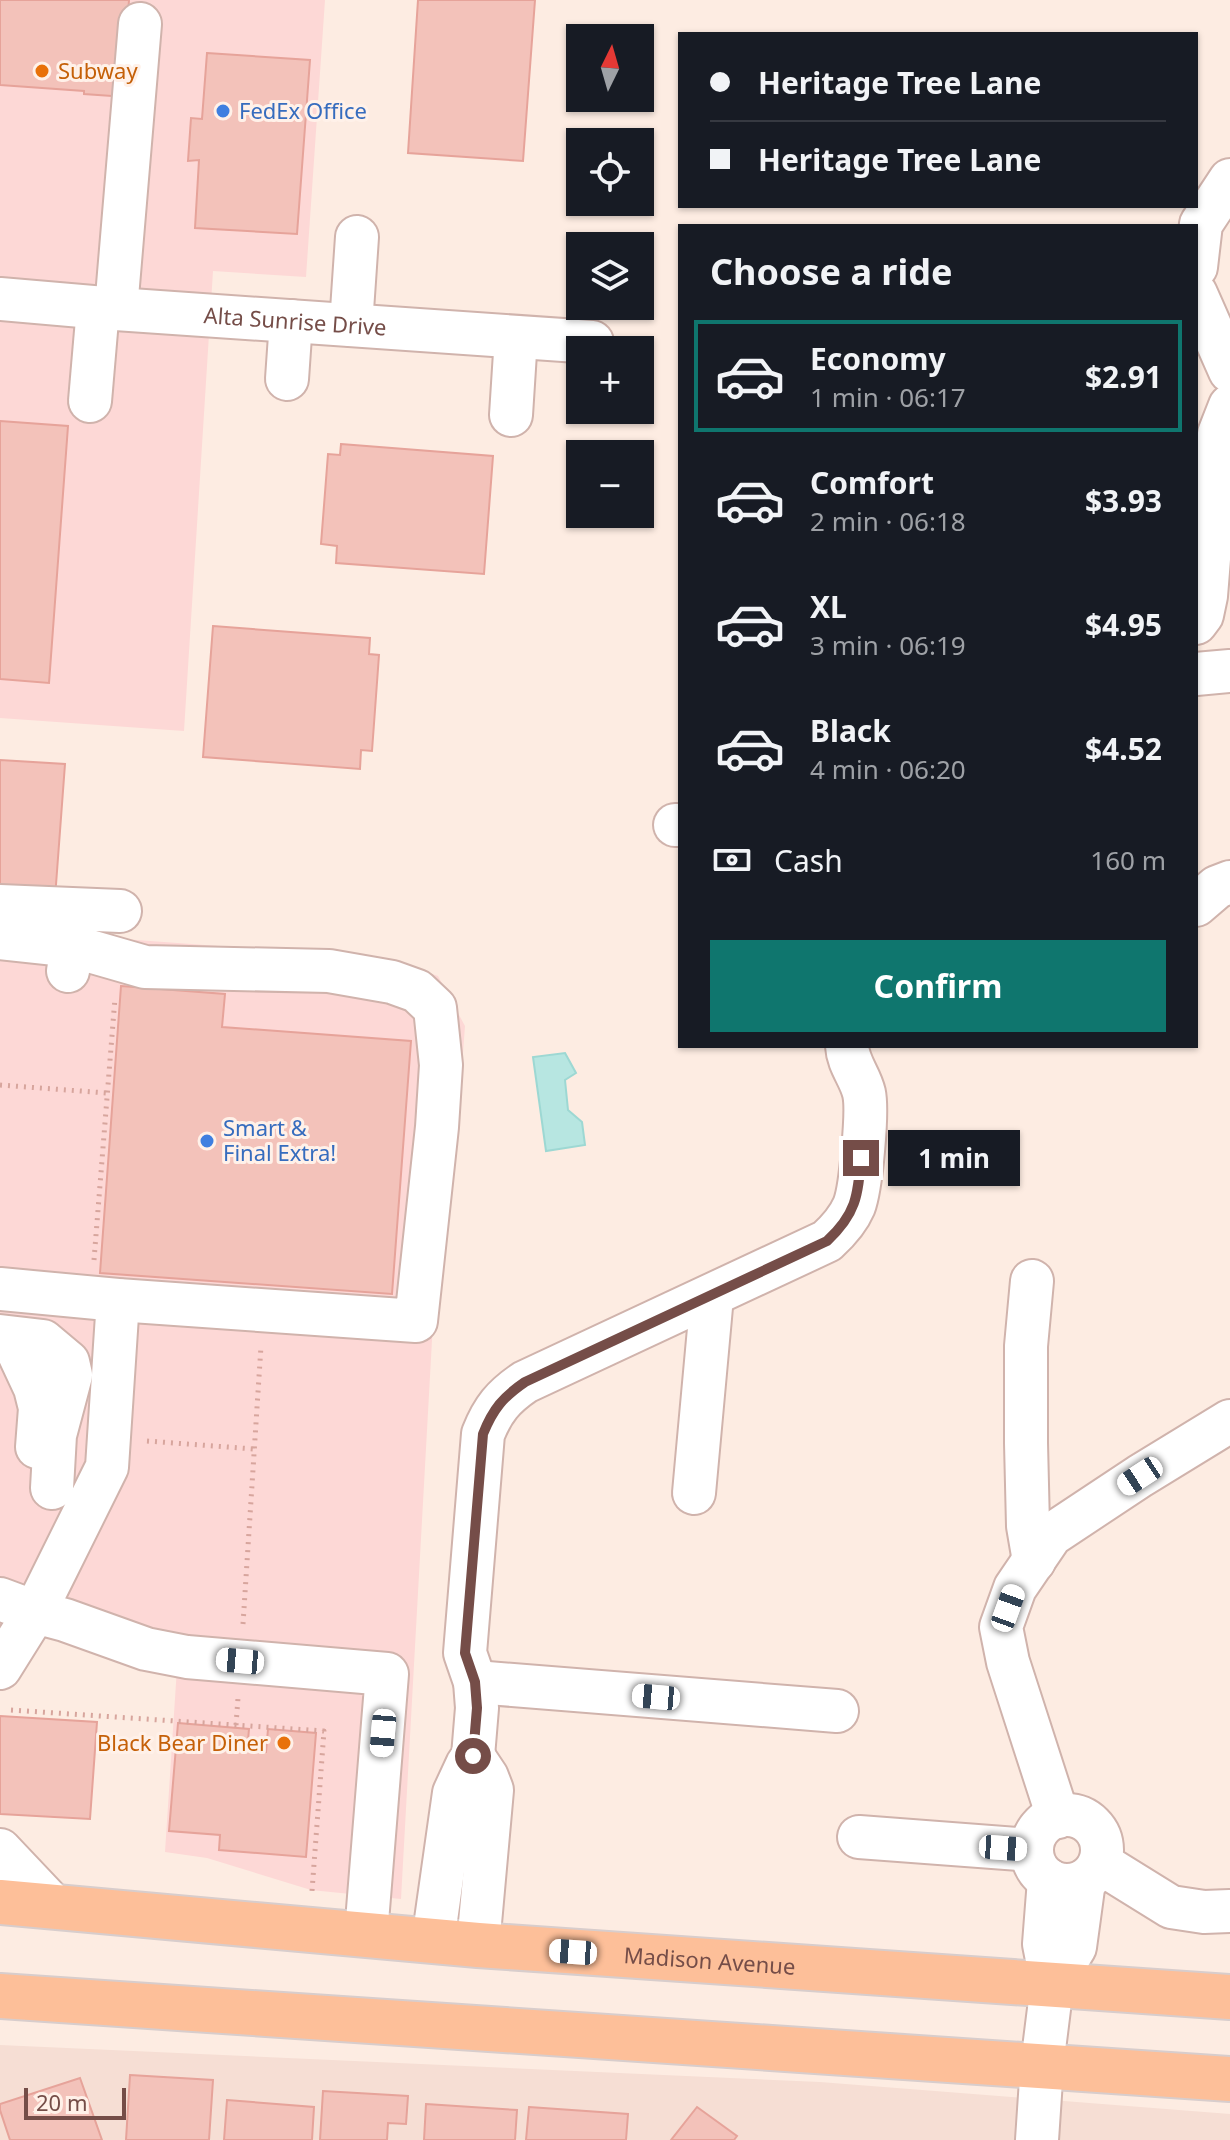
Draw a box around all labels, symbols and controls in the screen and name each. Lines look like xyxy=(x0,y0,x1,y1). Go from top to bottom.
north arrow xyxy=(566,24,654,112)
map controls xyxy=(566,24,654,528)
place label: Subway xyxy=(58,55,138,85)
marker: Subway xyxy=(33,62,51,80)
text: Heritage Tree Lane xyxy=(758,62,1041,103)
place label: FedEx Office xyxy=(239,95,367,125)
marker: FedEx Office xyxy=(214,102,232,120)
button: locate xyxy=(566,128,654,216)
text: Heritage Tree Lane xyxy=(758,139,1041,180)
button: layers xyxy=(566,232,654,320)
text: Choose a ride xyxy=(710,247,952,296)
street label: Alta Sunrise Drive xyxy=(203,299,388,342)
button: + xyxy=(566,336,654,424)
text: Economy xyxy=(810,338,946,379)
icon: car xyxy=(714,340,786,412)
text: $2.91 xyxy=(1085,356,1162,397)
text: 1 min · 06:17 xyxy=(810,379,966,415)
button: − xyxy=(566,440,654,528)
text: Comfort xyxy=(810,462,934,503)
icon: car xyxy=(714,464,786,536)
text: $3.93 xyxy=(1085,480,1162,521)
text: 2 min · 06:18 xyxy=(810,503,966,539)
text: XL xyxy=(810,586,847,627)
icon: car xyxy=(714,588,786,660)
text: $4.95 xyxy=(1085,604,1162,645)
text: 3 min · 06:19 xyxy=(810,627,966,663)
text: Black xyxy=(810,710,891,751)
icon: car xyxy=(714,712,786,784)
text: $4.52 xyxy=(1085,728,1162,769)
text: 4 min · 06:20 xyxy=(810,751,966,787)
icon: cash xyxy=(710,838,754,882)
text: Cash xyxy=(774,840,843,881)
text: 160 m xyxy=(1090,842,1166,878)
button: Confirm xyxy=(710,940,1166,1032)
place label: Smart & Final Extra! xyxy=(223,1112,336,1167)
callout: 1 min xyxy=(889,1130,1021,1186)
marker: Smart & Final Extra! xyxy=(198,1132,216,1150)
route end xyxy=(843,1140,879,1176)
text: 1 min xyxy=(918,1140,990,1176)
car xyxy=(1113,1453,1167,1499)
car xyxy=(989,1581,1027,1635)
car xyxy=(215,1647,265,1675)
car xyxy=(631,1683,681,1711)
car xyxy=(369,1708,397,1758)
place label: Black Bear Diner xyxy=(97,1727,268,1757)
marker: Black Bear Diner xyxy=(275,1734,293,1752)
route start xyxy=(455,1738,491,1774)
car xyxy=(978,1834,1028,1862)
car xyxy=(548,1938,598,1966)
street label: Madison Avenue xyxy=(623,1939,796,1981)
scale bar xyxy=(24,2084,126,2120)
text: 20 m xyxy=(36,2087,87,2117)

